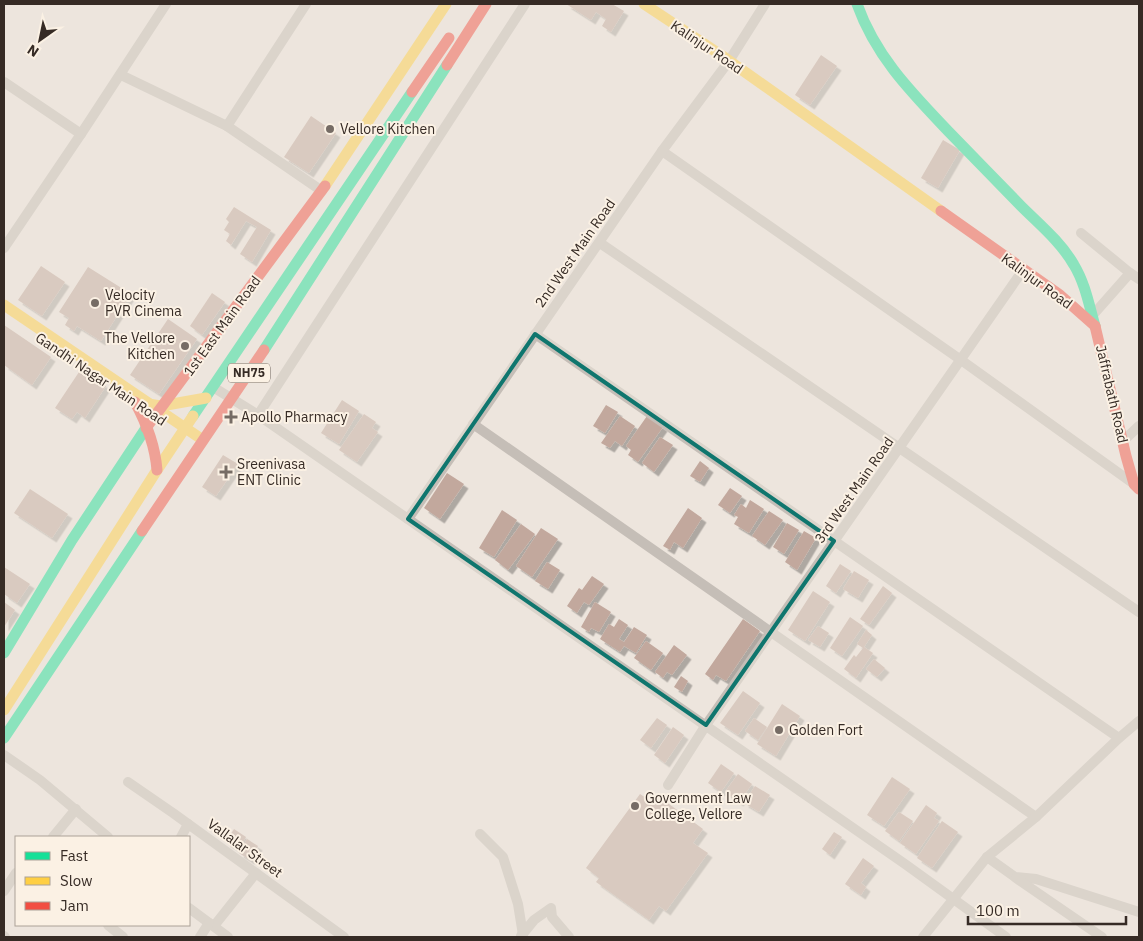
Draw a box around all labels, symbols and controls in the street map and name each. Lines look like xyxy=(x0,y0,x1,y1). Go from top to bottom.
north arrow xyxy=(15,15,65,65)
street label: Kalinjur Road xyxy=(667,16,747,78)
text: N xyxy=(24,41,42,61)
place label: Vellore Kitchen xyxy=(340,120,435,138)
marker: Vellore Kitchen xyxy=(324,123,336,135)
street label: 2nd West Main Road xyxy=(531,195,619,311)
street label: Kalinjur Road xyxy=(998,249,1076,313)
street label: 1st East Main Road xyxy=(180,272,264,380)
place label: Velocity PVR Cinema xyxy=(105,286,182,320)
marker: Velocity PVR Cinema xyxy=(89,297,101,309)
street label: Gandhi Nagar Main Road xyxy=(32,328,170,430)
place label: The Vellore Kitchen xyxy=(104,329,175,363)
marker: The Vellore Kitchen xyxy=(179,340,191,352)
street label: Jaffrabath Road xyxy=(1092,343,1132,445)
road number: NH75 xyxy=(228,363,270,382)
place label: Apollo Pharmacy xyxy=(241,408,347,426)
marker: Apollo Pharmacy xyxy=(225,411,237,423)
street label: 3rd West Main Road xyxy=(811,433,897,547)
place label: Sreenivasa ENT Clinic xyxy=(237,455,306,489)
marker: Sreenivasa ENT Clinic xyxy=(219,465,233,479)
place label: Golden Fort xyxy=(789,721,863,739)
marker: Golden Fort xyxy=(773,724,785,736)
place label: Government Law College, Vellore xyxy=(645,789,752,823)
marker: Government Law College, Vellore xyxy=(629,800,641,812)
street label: Vallalar Street xyxy=(204,815,286,881)
legend xyxy=(15,836,190,926)
text: Fast xyxy=(60,846,88,865)
text: Slow xyxy=(60,871,93,890)
scale bar xyxy=(968,894,1126,926)
text: Jam xyxy=(60,896,89,915)
text: 100 m xyxy=(976,901,1020,920)

